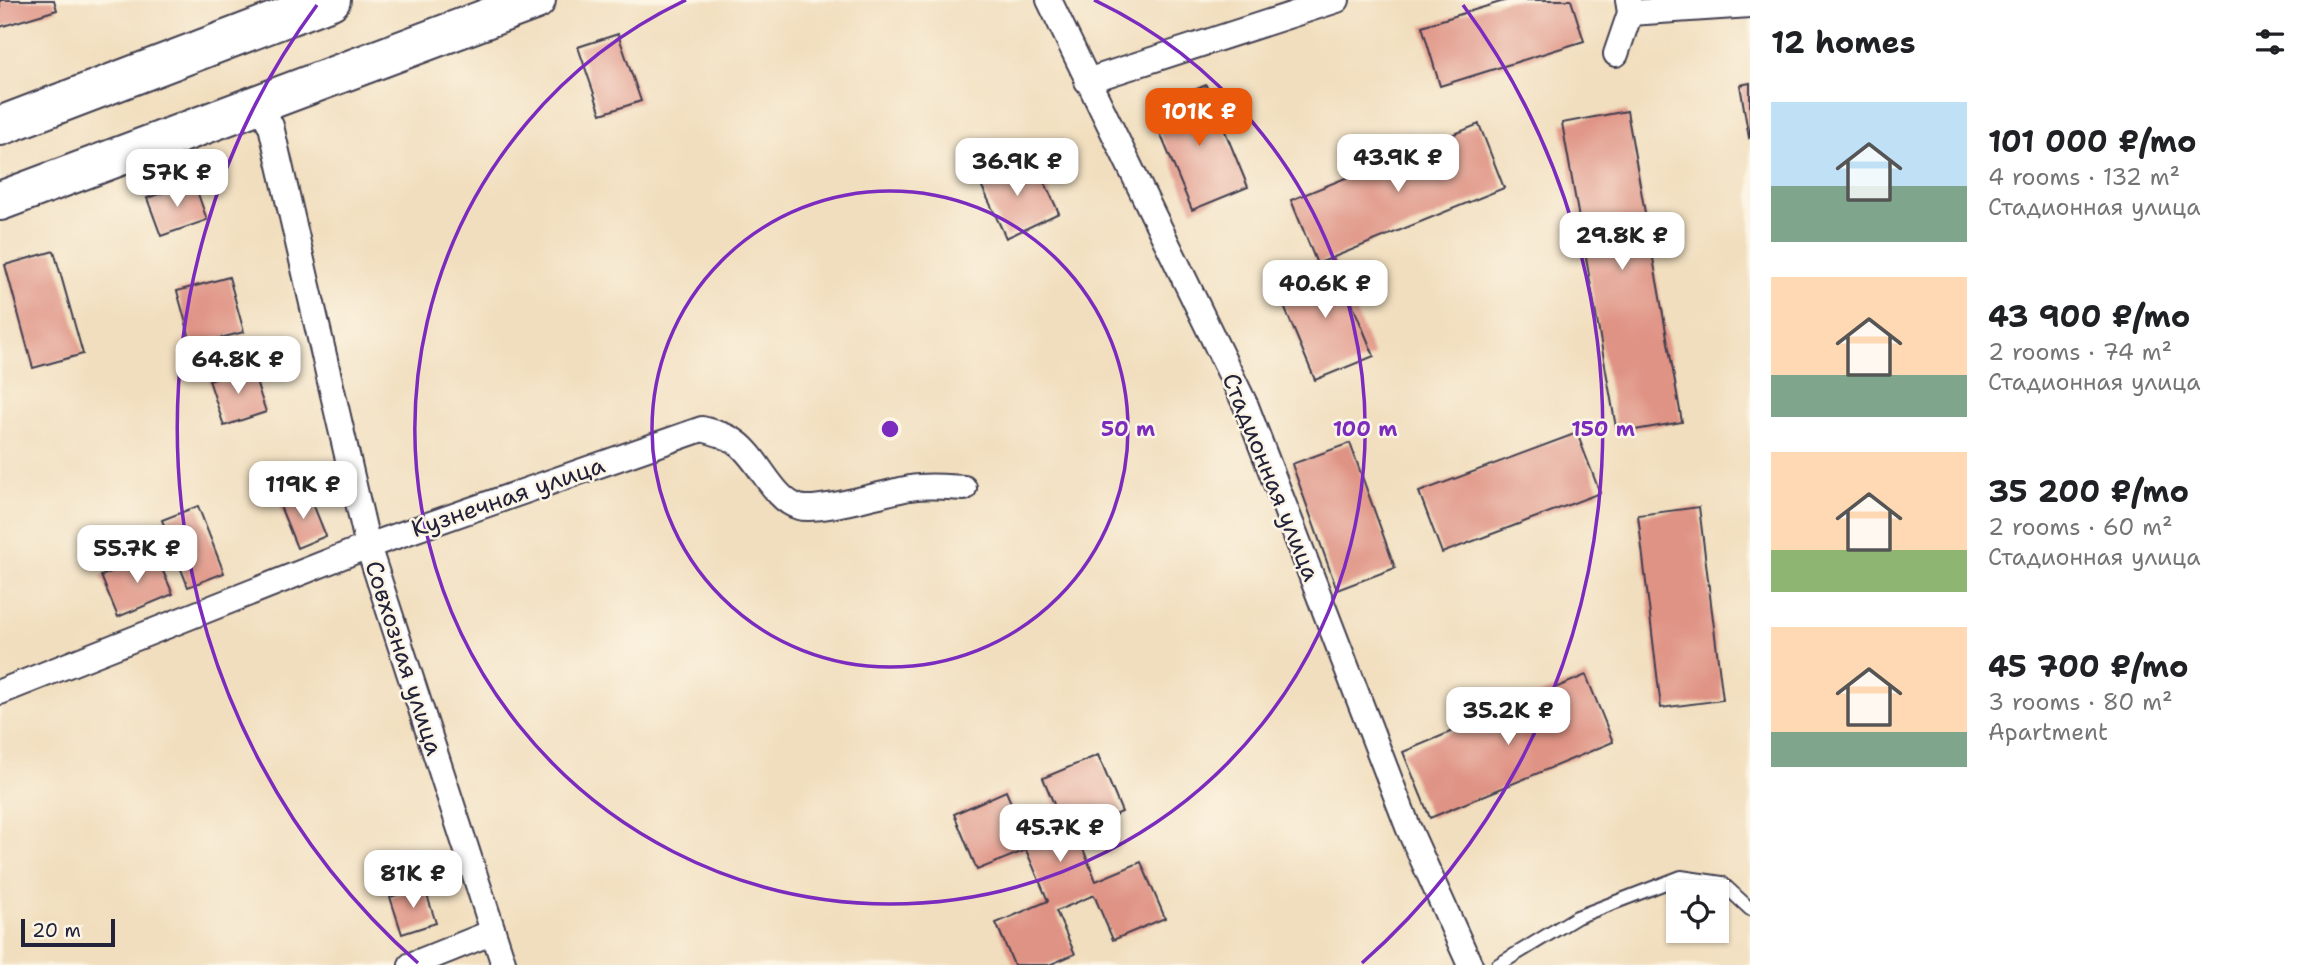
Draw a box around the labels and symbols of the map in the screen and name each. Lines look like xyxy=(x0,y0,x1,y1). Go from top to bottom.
pin: 101K ₽ xyxy=(1142,88,1256,148)
pin: 43.9K ₽ xyxy=(1333,134,1463,194)
pin: 36.9K ₽ xyxy=(952,138,1082,198)
pin: 57K ₽ xyxy=(128,150,226,209)
pin: 29.8K ₽ xyxy=(1557,212,1687,272)
pin: 40.6K ₽ xyxy=(1260,260,1390,320)
pin: 64.8K ₽ xyxy=(173,336,303,396)
street label: Стадионная улица xyxy=(1215,368,1327,586)
text: 50 m xyxy=(1101,415,1155,443)
text: 100 m xyxy=(1333,415,1397,443)
text: 150 m xyxy=(1571,415,1635,443)
centre of rings xyxy=(878,417,902,441)
street label: Кузнечная улица xyxy=(407,449,609,545)
pin: 119K ₽ xyxy=(246,462,360,521)
pin: 55.7K ₽ xyxy=(72,526,202,585)
street label: Совхозная улица xyxy=(357,557,451,759)
pin: 35.2K ₽ xyxy=(1443,688,1573,747)
pin: 45.7K ₽ xyxy=(995,804,1125,864)
pin: 81K ₽ xyxy=(364,850,462,910)
scale bar xyxy=(21,916,116,948)

